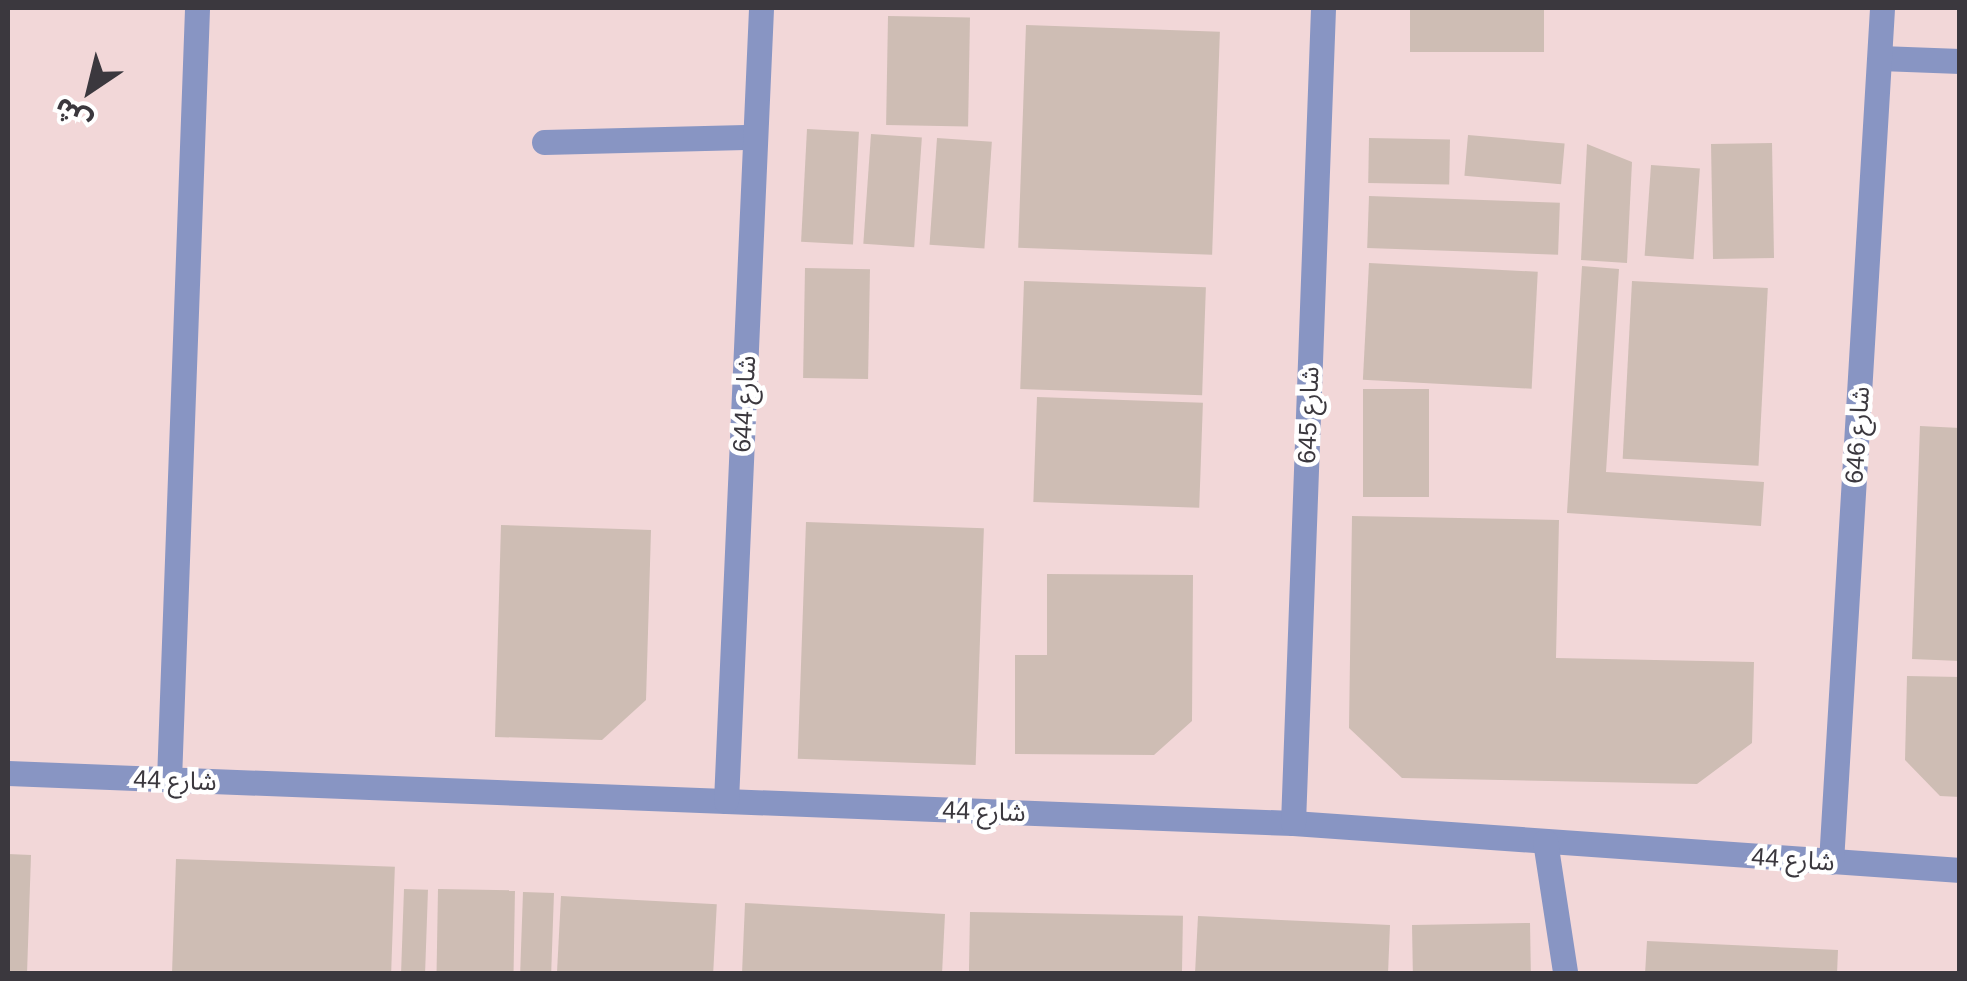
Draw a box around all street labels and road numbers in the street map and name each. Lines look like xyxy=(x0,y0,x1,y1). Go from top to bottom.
street label: شارع 644 xyxy=(726,355,762,453)
street label: شارع 645 xyxy=(1291,366,1325,464)
street label: شارع 646 xyxy=(1839,385,1875,485)
street label: شارع 44 xyxy=(133,764,217,796)
street label: شارع 44 xyxy=(942,795,1026,827)
street label: شارع 44 xyxy=(1750,841,1836,877)

